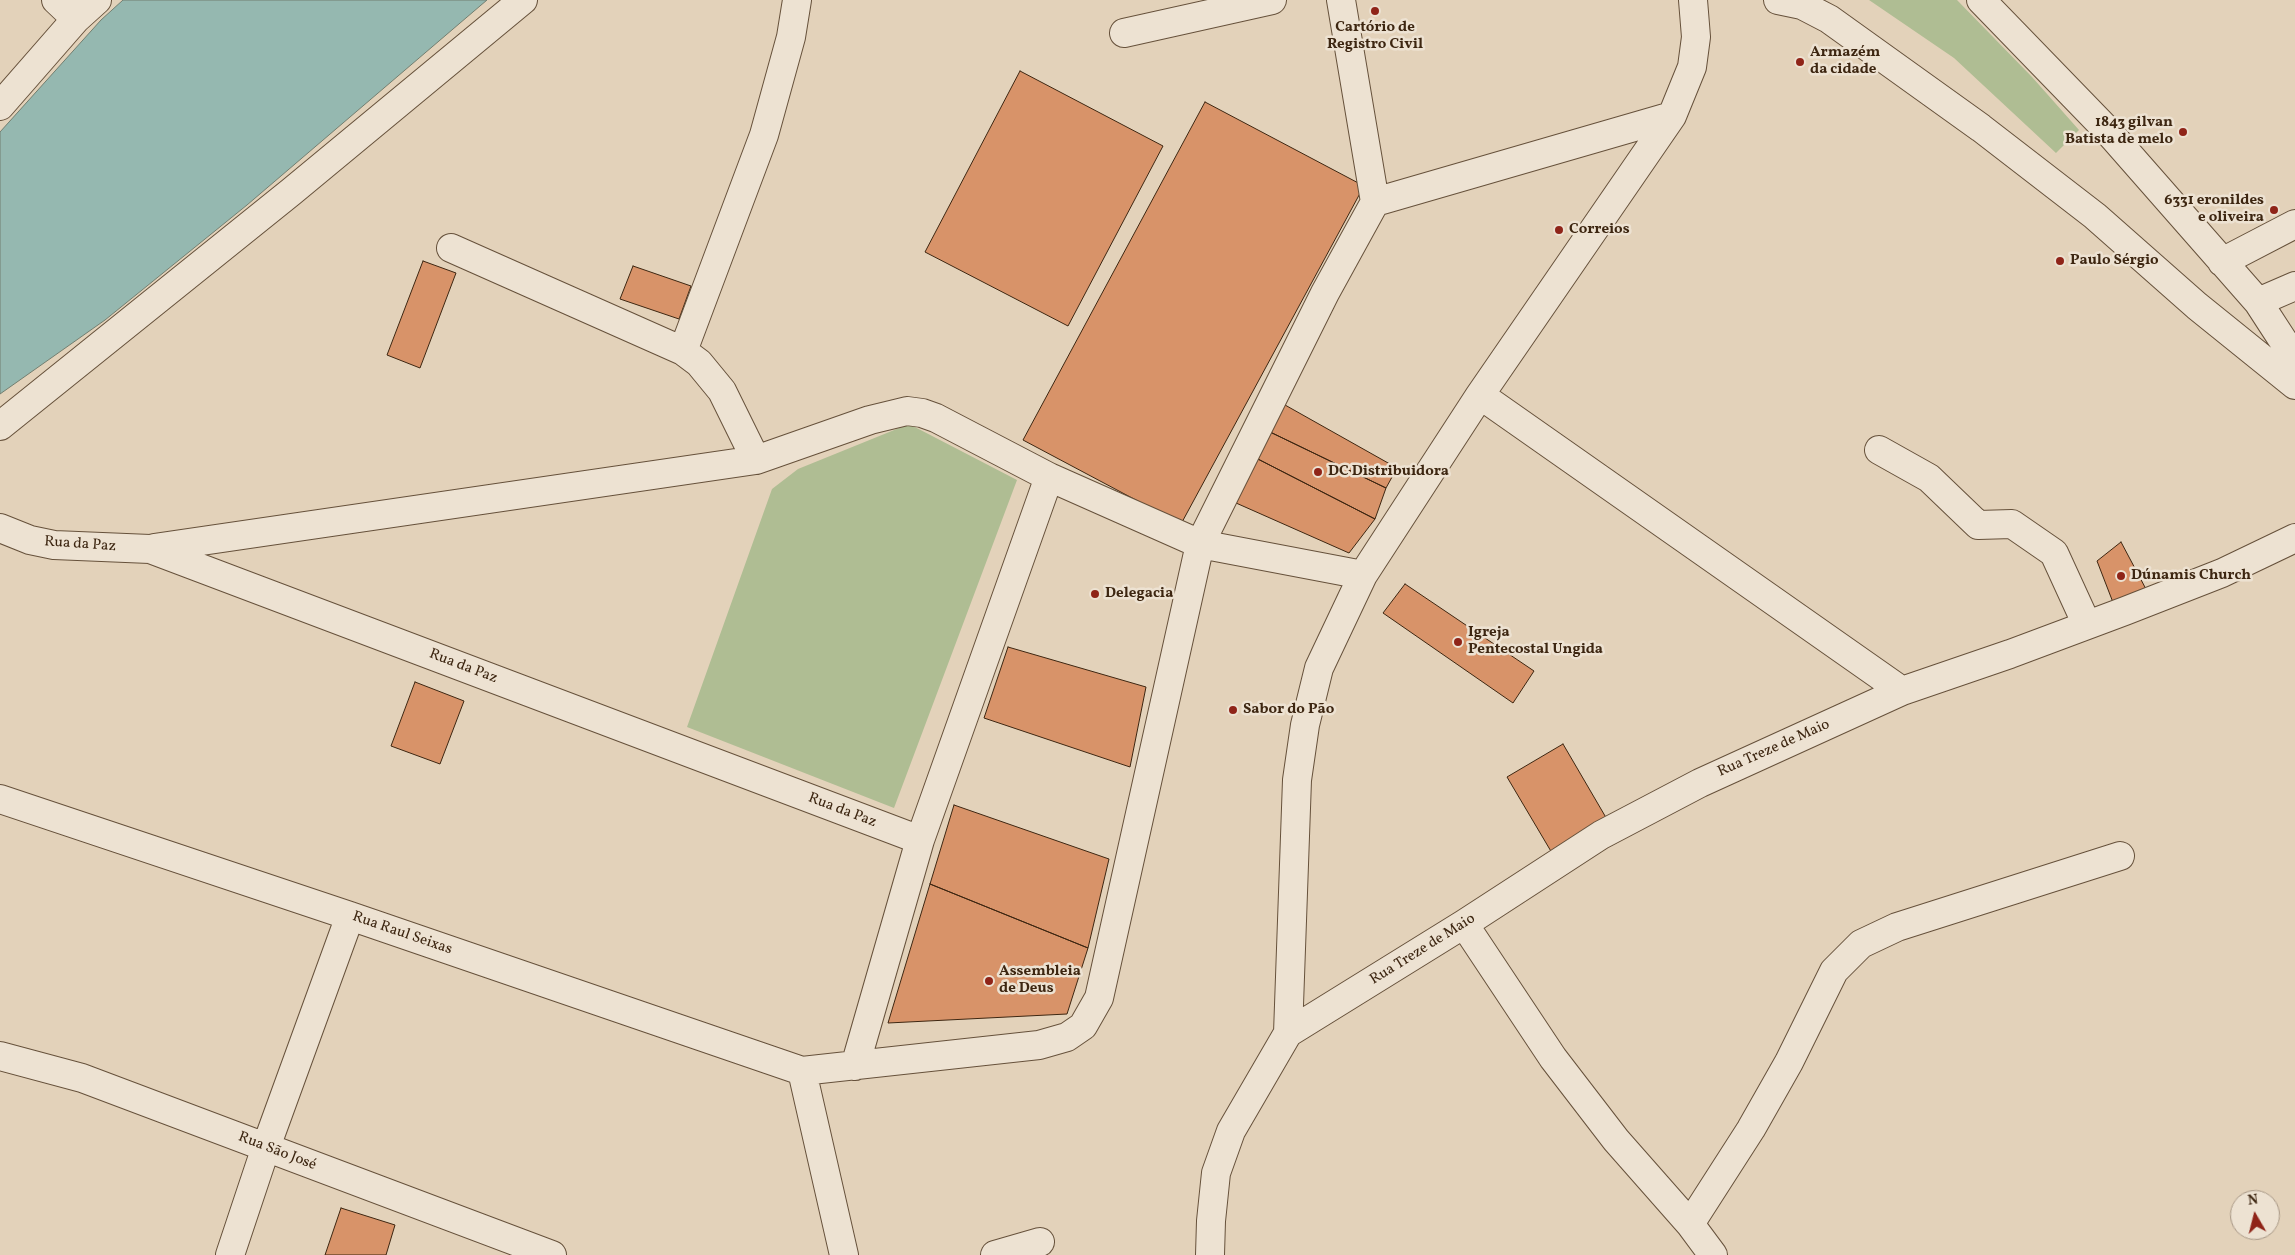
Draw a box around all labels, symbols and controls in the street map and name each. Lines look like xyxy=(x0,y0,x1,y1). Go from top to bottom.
marker: Cartório de Registro Civil xyxy=(1369,5,1381,17)
place label: Cartório de Registro Civil xyxy=(1327,19,1423,54)
place label: Armazém da cidade xyxy=(1810,44,1880,79)
marker: Armazém da cidade xyxy=(1794,56,1806,68)
place label: 1843 gilvan Batista de melo xyxy=(2065,114,2173,149)
marker: 1843 gilvan Batista de melo xyxy=(2177,126,2189,138)
place label: 6331 eronildes e oliveira xyxy=(2164,192,2264,227)
marker: 6331 eronildes e oliveira xyxy=(2268,204,2280,216)
place label: Correios xyxy=(1569,221,1630,239)
marker: Correios xyxy=(1553,224,1565,236)
place label: Paulo Sérgio xyxy=(2070,252,2159,270)
marker: Paulo Sérgio xyxy=(2054,255,2066,267)
place label: DC Distribuidora xyxy=(1328,463,1449,481)
marker: DC Distribuidora xyxy=(1312,466,1324,478)
street label: Rua da Paz xyxy=(44,534,116,556)
place label: Dúnamis Church xyxy=(2131,567,2251,585)
marker: Dúnamis Church xyxy=(2115,570,2127,582)
place label: Delegacia xyxy=(1105,585,1173,603)
marker: Delegacia xyxy=(1089,588,1101,600)
place label: Igreja Pentecostal Ungida xyxy=(1468,624,1603,659)
marker: Igreja Pentecostal Ungida xyxy=(1452,636,1464,648)
street label: Rua da Paz xyxy=(426,646,500,688)
place label: Sabor do Pão xyxy=(1243,701,1334,719)
marker: Sabor do Pão xyxy=(1227,704,1239,716)
street label: Rua Treze de Maio xyxy=(1715,716,1833,782)
street label: Rua da Paz xyxy=(805,790,879,832)
street label: Rua Raul Seixas xyxy=(350,908,454,960)
street label: Rua Treze de Maio xyxy=(1367,910,1479,990)
place label: Assembleia de Deus xyxy=(999,963,1081,998)
marker: Assembleia de Deus xyxy=(983,975,995,987)
street label: Rua São José xyxy=(235,1129,319,1175)
north arrow xyxy=(2230,1190,2280,1240)
text: N xyxy=(2247,1191,2259,1211)

